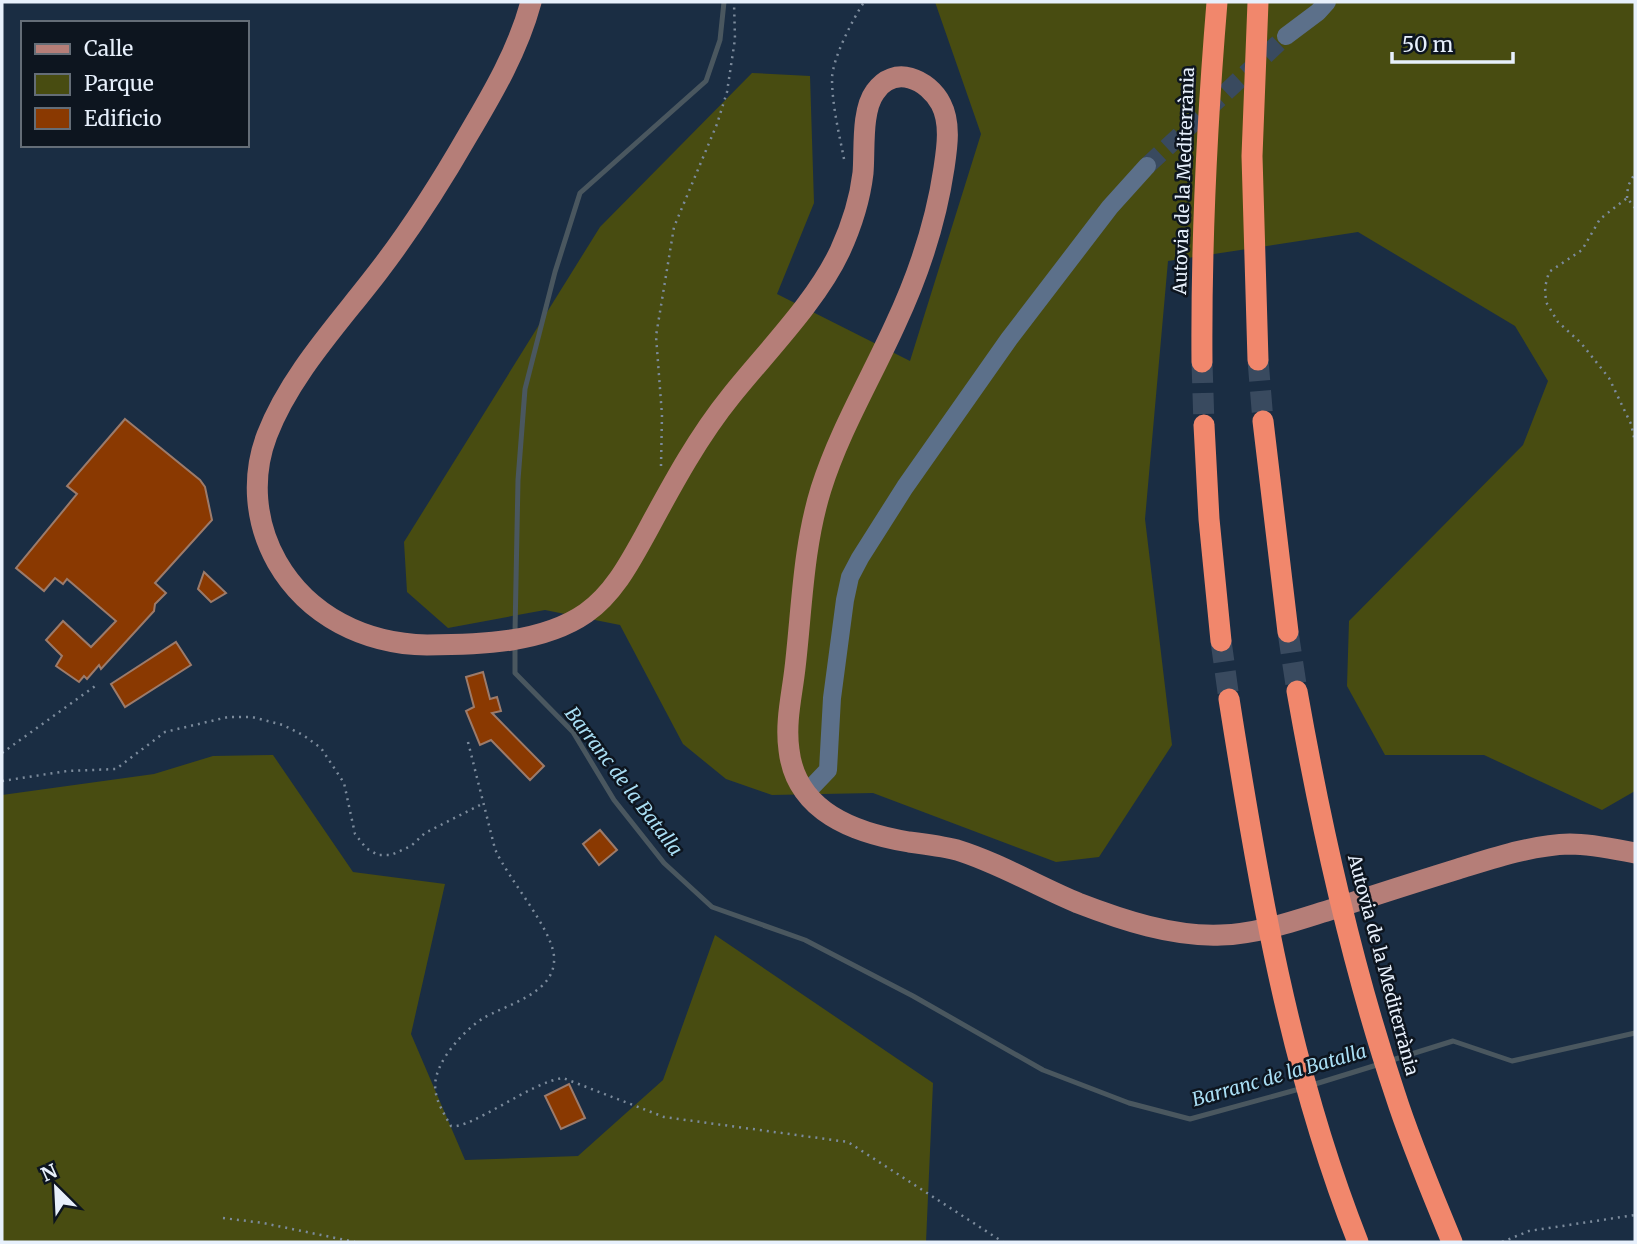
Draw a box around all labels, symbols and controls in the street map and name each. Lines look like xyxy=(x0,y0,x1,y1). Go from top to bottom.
legend xyxy=(21,21,248,147)
scale bar xyxy=(1392,21,1513,65)
text: 50 m xyxy=(1402,31,1453,58)
text: Calle xyxy=(84,35,133,62)
street label: Autovia de la Mediterrània xyxy=(1168,66,1199,296)
text: Parque xyxy=(84,70,154,97)
text: Edificio xyxy=(84,105,161,132)
water label: Barranc de la Batalla xyxy=(560,702,688,860)
street label: Autovia de la Mediterrània xyxy=(1343,851,1424,1078)
water label: Barranc de la Batalla xyxy=(1189,1039,1369,1111)
north arrow xyxy=(21,1153,91,1223)
text: N xyxy=(37,1158,61,1186)

